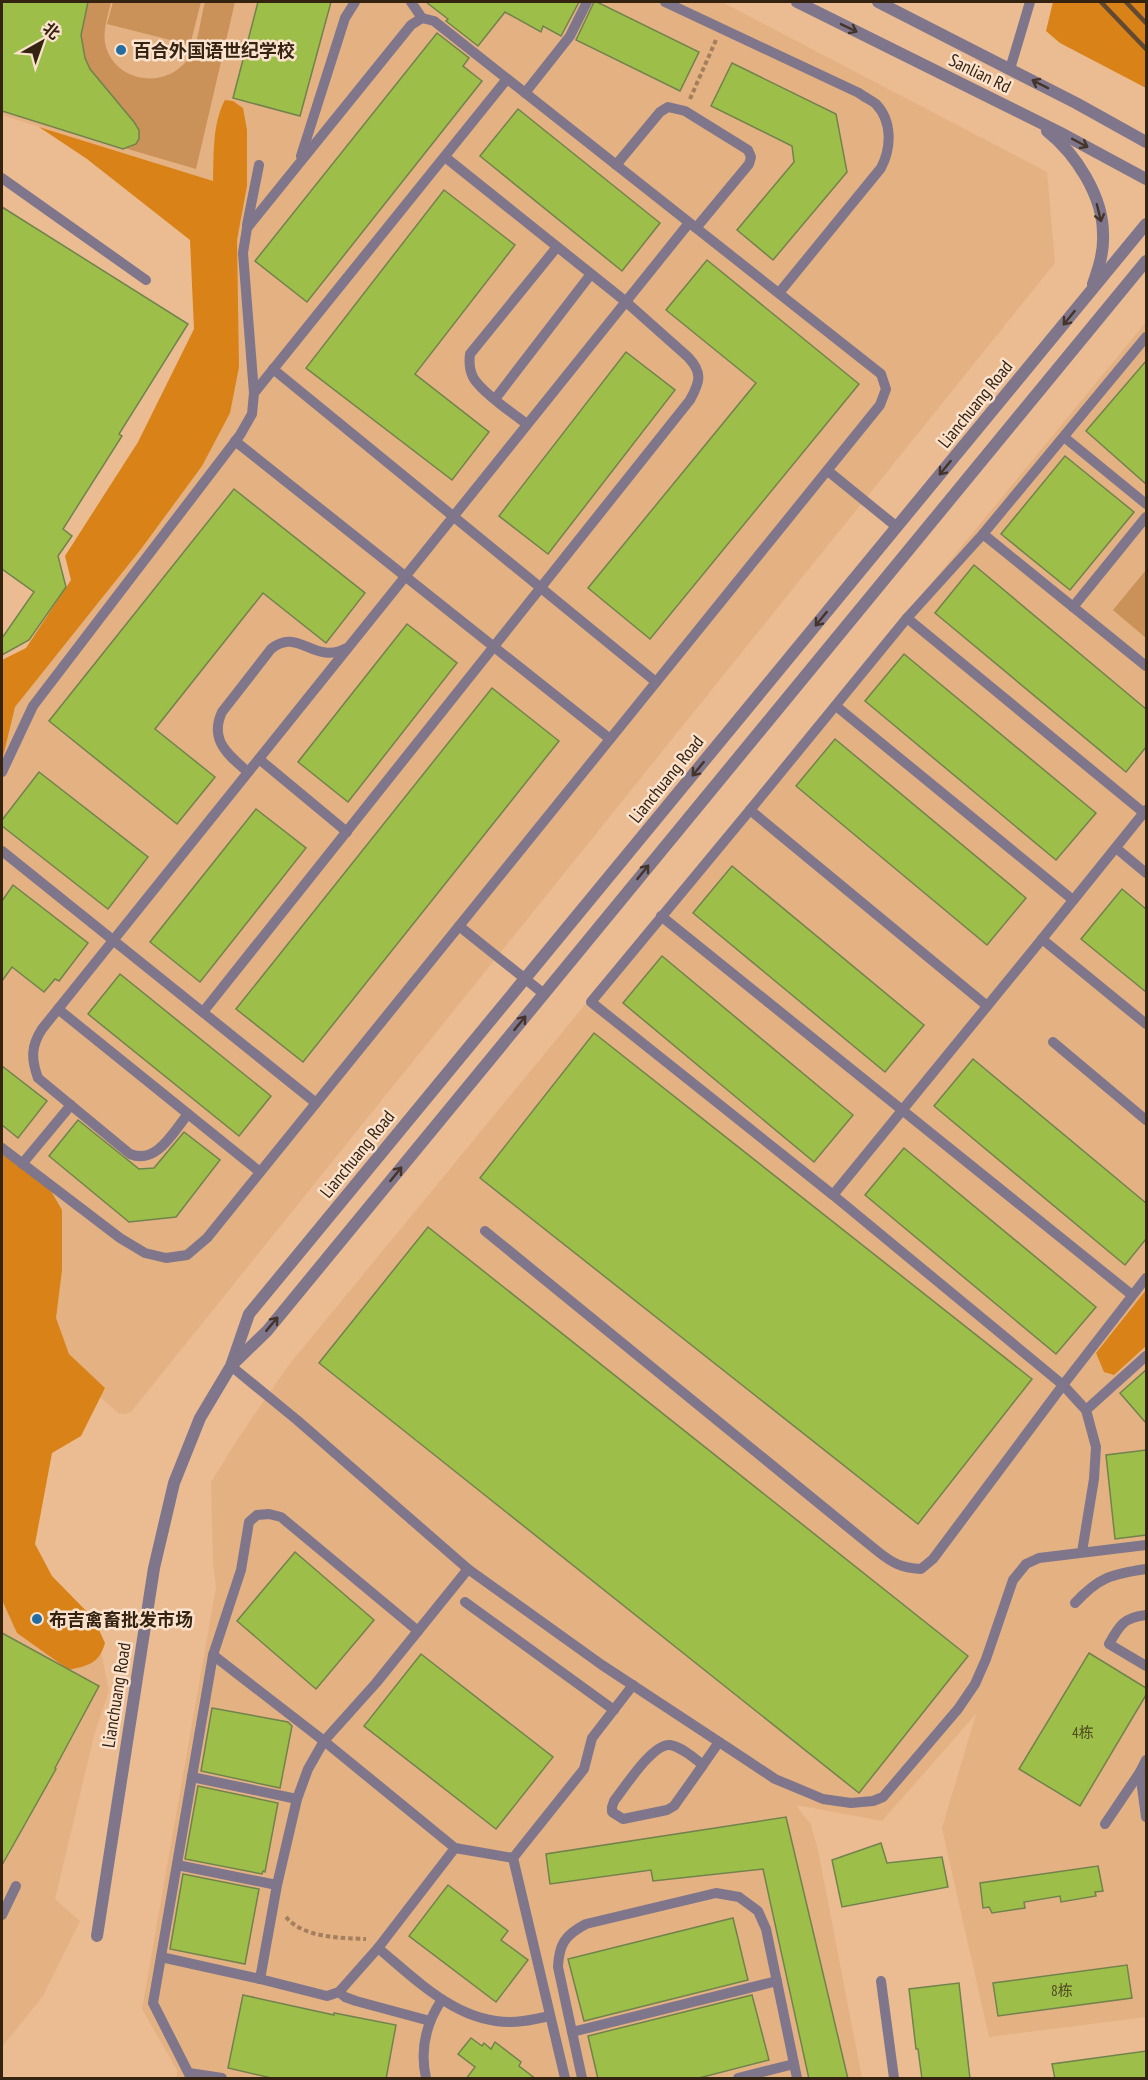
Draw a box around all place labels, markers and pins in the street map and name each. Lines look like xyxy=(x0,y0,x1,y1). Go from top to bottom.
place label: 百合外国语世纪学校 xyxy=(133,39,295,62)
marker: 百合外国语世纪学校 xyxy=(114,43,128,57)
place label: 布吉禽畜批发市场 xyxy=(49,1608,193,1631)
marker: 布吉禽畜批发市场 xyxy=(30,1612,44,1626)

